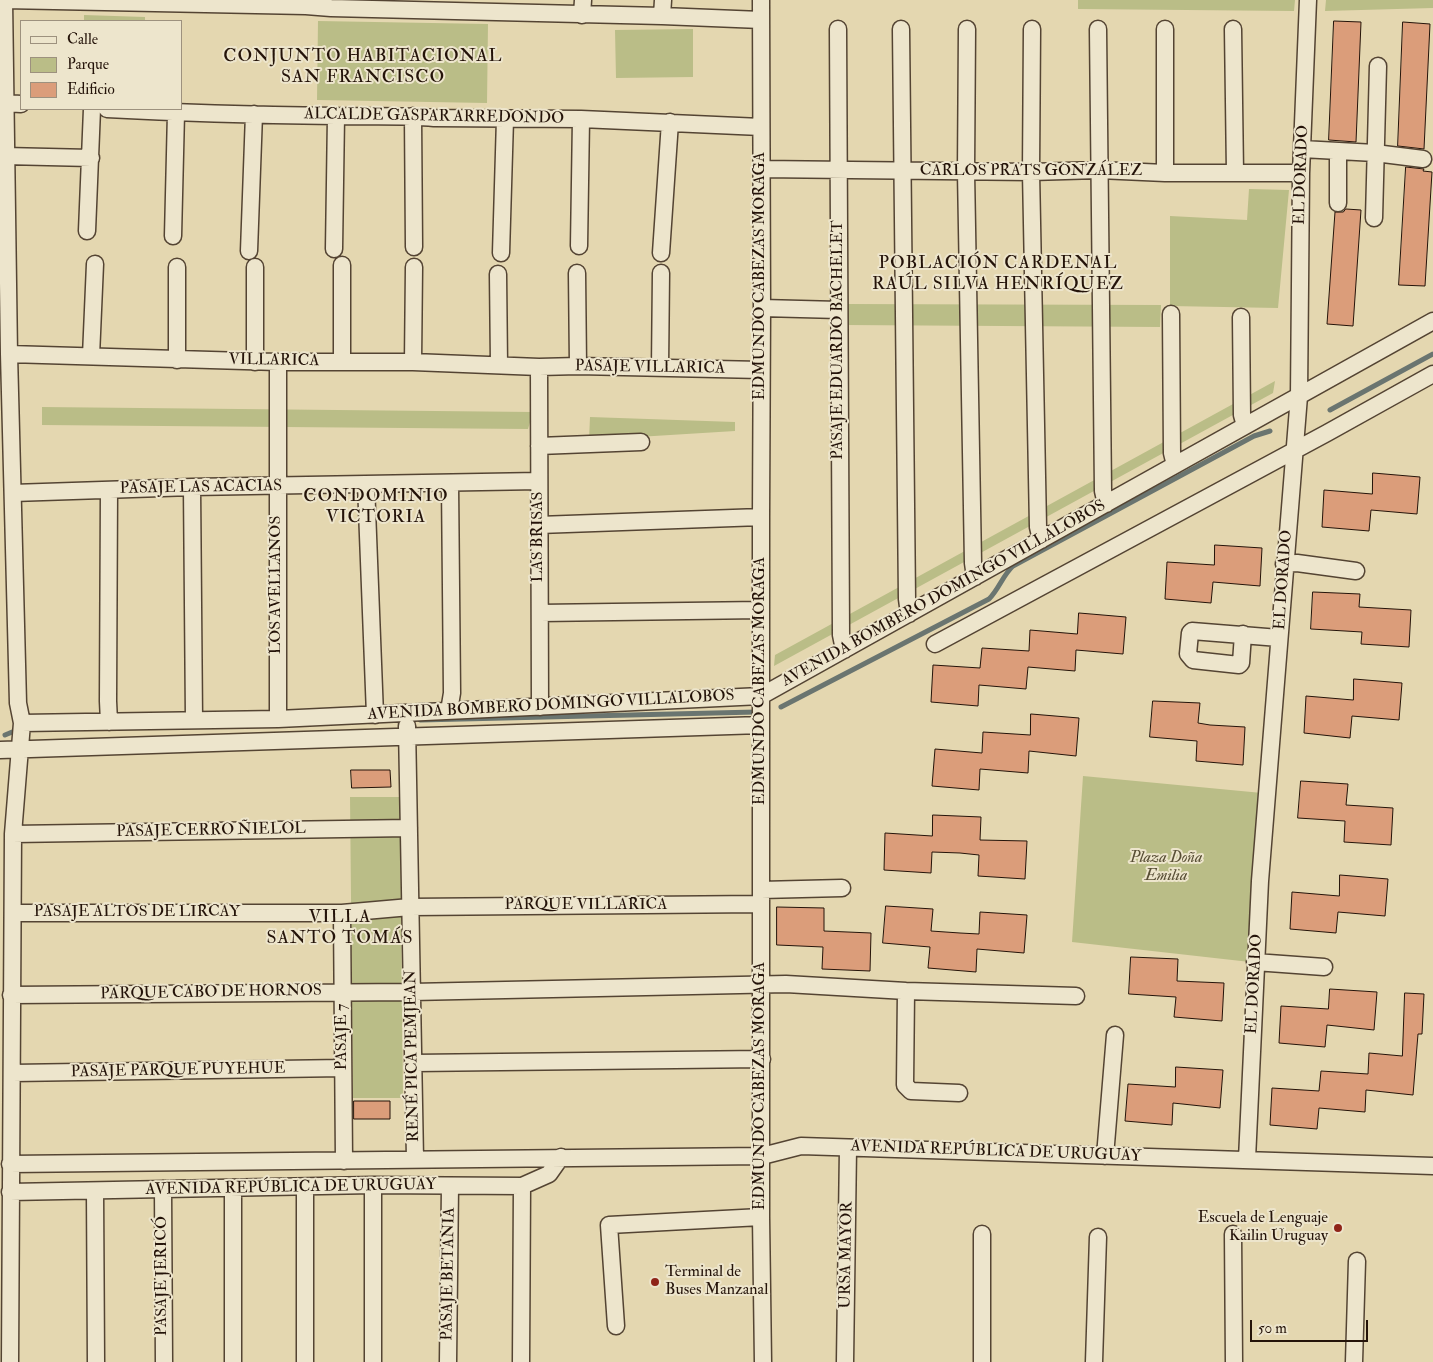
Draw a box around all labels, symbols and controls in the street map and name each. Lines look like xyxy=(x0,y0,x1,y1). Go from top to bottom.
legend xyxy=(20,20,182,110)
text: Calle xyxy=(67,30,98,49)
district label: CONJUNTO HABITACIONAL SAN FRANCISCO xyxy=(221,46,505,88)
text: Parque xyxy=(67,55,109,74)
text: Edificio xyxy=(67,80,115,99)
street label: ALCALDE GASPAR ARREDONDO xyxy=(304,105,564,129)
street label: EL DORADO xyxy=(1291,125,1313,225)
street label: EDMUNDO CABEZAS MORAGA xyxy=(751,152,771,400)
street label: CARLOS PRATS GONZÁLEZ xyxy=(920,162,1142,182)
street label: PASAJE EDUARDO BACHELET xyxy=(829,220,849,460)
district label: POBLACIÓN CARDENAL RAÚL SILVA HENRÍQUEZ xyxy=(869,253,1127,296)
street label: VILLARICA xyxy=(228,351,320,371)
street label: PASAJE VILLARICA xyxy=(575,357,725,379)
street label: PASAJE LAS ACACIAS xyxy=(120,477,282,499)
district label: CONDOMINIO VICTORIA xyxy=(302,486,450,528)
street label: LAS BRISAS xyxy=(529,492,549,582)
street label: AVENIDA BOMBERO DOMINGO VILLALOBOS xyxy=(779,497,1109,691)
street label: LOS AVELLANOS xyxy=(267,516,287,654)
street label: EL DORADO xyxy=(1271,529,1297,631)
street label: EDMUNDO CABEZAS MORAGA xyxy=(751,557,771,805)
street label: AVENIDA BOMBERO DOMINGO VILLALOBOS xyxy=(367,687,735,725)
street label: PASAJE CERRO ÑIELOL xyxy=(116,820,306,842)
park label: Plaza Doña Emilia xyxy=(1130,849,1202,887)
street label: PARQUE VILLARICA xyxy=(505,896,667,916)
street label: PASAJE ALTOS DE LIRCAY xyxy=(34,903,240,923)
district label: VILLA SANTO TOMÁS xyxy=(265,907,415,950)
street label: EL DORADO xyxy=(1243,934,1267,1034)
street label: EDMUNDO CABEZAS MORAGA xyxy=(751,962,771,1210)
street label: RENÉ PICA PEMJEAN xyxy=(402,970,424,1142)
street label: PARQUE CABO DE HORNOS xyxy=(100,981,322,1005)
street label: PASAJE 7 xyxy=(333,1004,353,1070)
street label: PASAJE PARQUE PUYEHUE xyxy=(70,1060,286,1082)
street label: AVENIDA REPÚBLICA DE URUGUAY xyxy=(850,1137,1142,1167)
street label: AVENIDA REPÚBLICA DE URUGUAY xyxy=(145,1176,437,1200)
street label: URSA MAYOR xyxy=(836,1201,858,1309)
street label: PASAJE BETANIA xyxy=(438,1207,460,1341)
place label: Escuela de Lenguaje Kailin Uruguay xyxy=(1198,1209,1328,1247)
street label: PASAJE JERICÓ xyxy=(153,1216,173,1336)
marker: Escuela de Lenguaje Kailin Uruguay xyxy=(1332,1222,1344,1234)
place label: Terminal de Buses Manzanal xyxy=(665,1263,768,1301)
marker: Terminal de Buses Manzanal xyxy=(649,1276,661,1288)
scale bar xyxy=(1253,1310,1370,1342)
text: 50 m xyxy=(1258,1319,1287,1338)

